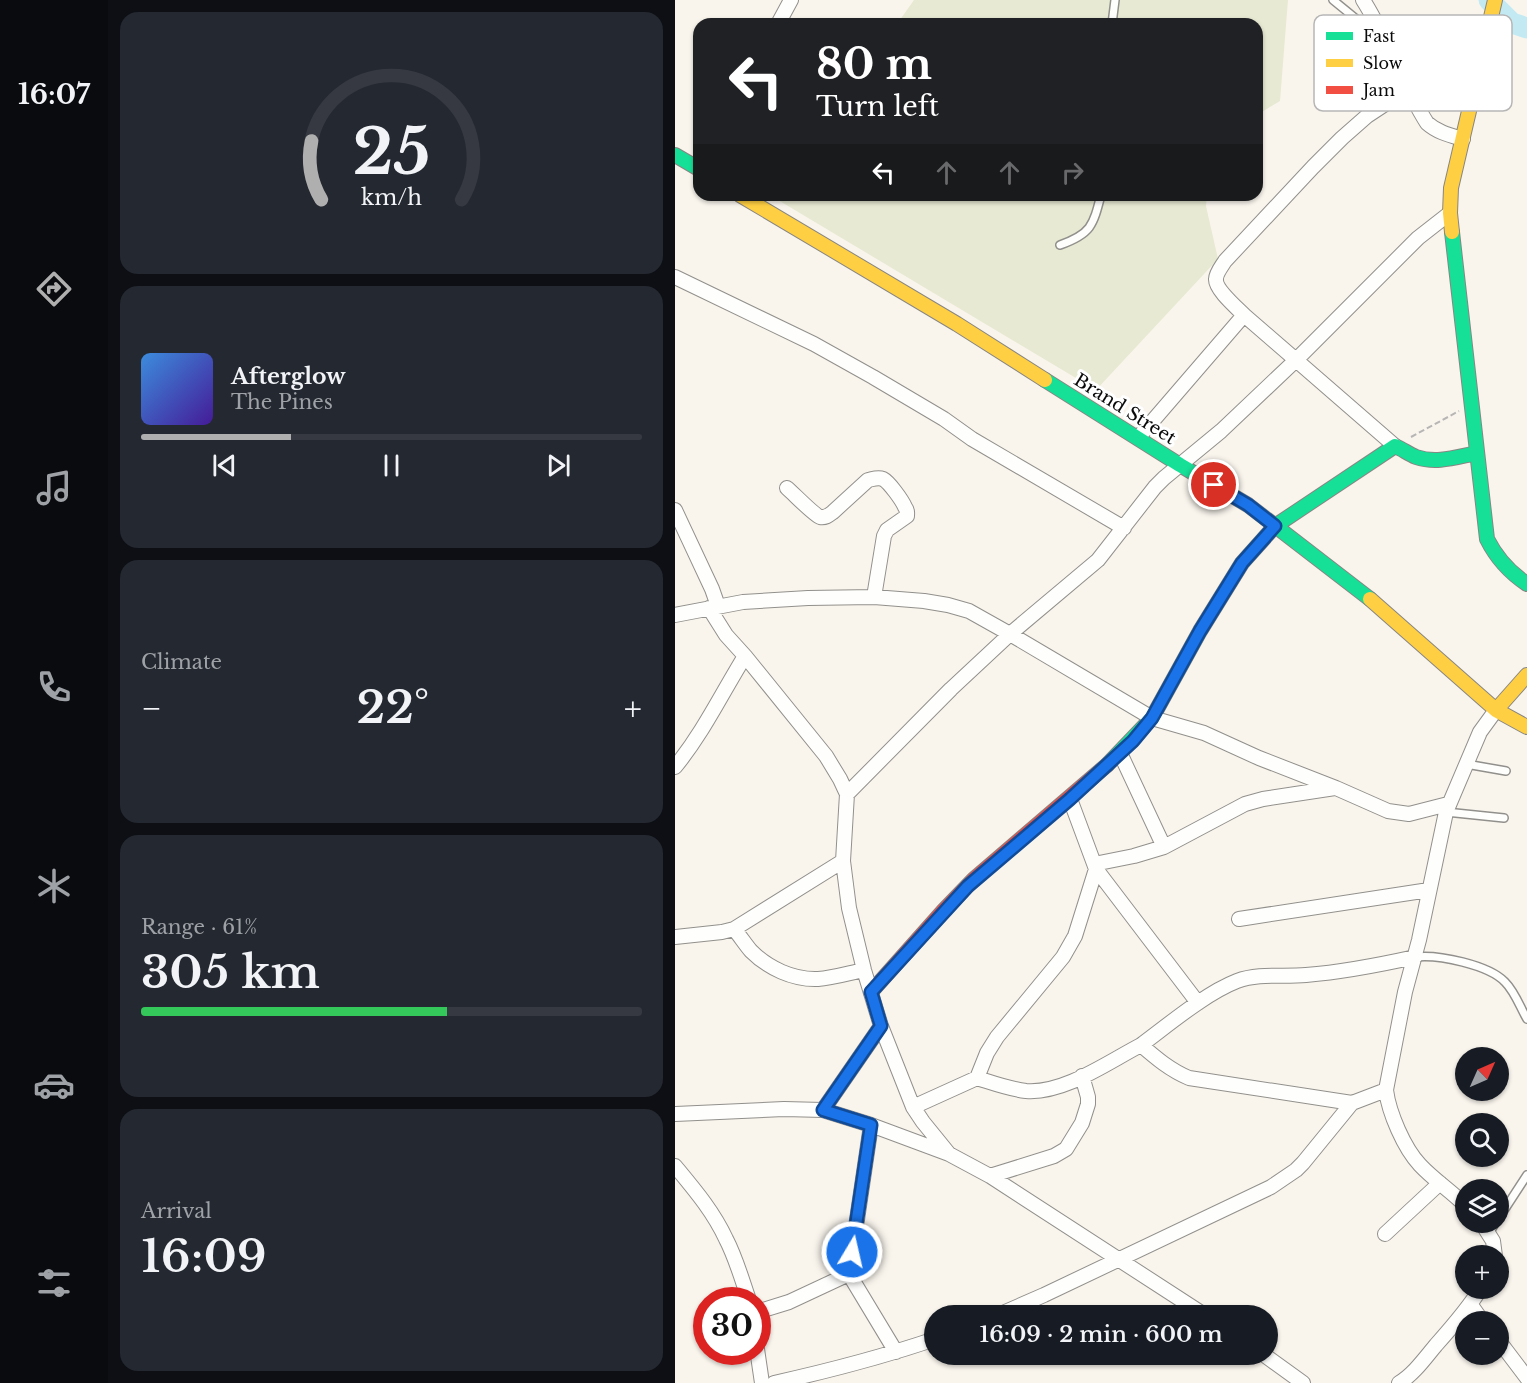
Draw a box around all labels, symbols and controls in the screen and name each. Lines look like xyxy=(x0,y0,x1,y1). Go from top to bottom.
legend xyxy=(1314,15,1512,111)
text: Fast xyxy=(1363,26,1395,46)
text: 80 m xyxy=(816,38,932,90)
icon: left xyxy=(717,42,795,120)
text: Slow xyxy=(1363,53,1403,73)
text: 16:07 xyxy=(18,78,90,111)
text: Jam xyxy=(1361,80,1395,100)
text: Turn left xyxy=(816,90,939,123)
text: 25 xyxy=(353,113,430,191)
icon: left xyxy=(867,156,900,189)
icon: ahead xyxy=(930,156,963,189)
icon: ahead xyxy=(993,156,1026,189)
icon: right xyxy=(1056,156,1089,189)
text: km/h xyxy=(361,184,422,211)
icon: directions xyxy=(33,268,75,310)
text: Afterglow xyxy=(231,363,346,390)
street label: Brand Street xyxy=(1070,369,1180,449)
text: The Pines xyxy=(231,390,333,414)
icon: previous xyxy=(208,449,241,482)
icon: pause xyxy=(375,449,408,482)
icon: next xyxy=(542,449,575,482)
pin xyxy=(1188,459,1239,510)
icon: music xyxy=(33,467,75,509)
icon: arrive xyxy=(1197,468,1230,501)
text: Climate xyxy=(141,650,222,674)
icon: phone xyxy=(33,666,75,708)
text: 22° xyxy=(356,679,429,735)
text: − xyxy=(141,688,162,729)
text: + xyxy=(624,688,642,729)
icon: climate xyxy=(33,865,75,907)
text: Range · 61% xyxy=(141,915,257,939)
text: 305 km xyxy=(141,944,320,1000)
north arrow xyxy=(1455,1047,1509,1101)
map controls xyxy=(1455,1047,1509,1365)
icon: car xyxy=(33,1064,75,1106)
button: search xyxy=(1455,1113,1509,1167)
button: layers xyxy=(1455,1179,1509,1233)
text: Arrival xyxy=(141,1199,212,1223)
position arrow xyxy=(820,1220,884,1284)
text: 16:09 xyxy=(141,1228,267,1284)
button: + xyxy=(1455,1245,1509,1299)
icon: filters xyxy=(33,1262,75,1304)
speed limit sign: 30 xyxy=(693,1287,771,1365)
button: − xyxy=(1455,1311,1509,1365)
text: 16:09 · 2 min · 600 m xyxy=(980,1321,1223,1348)

